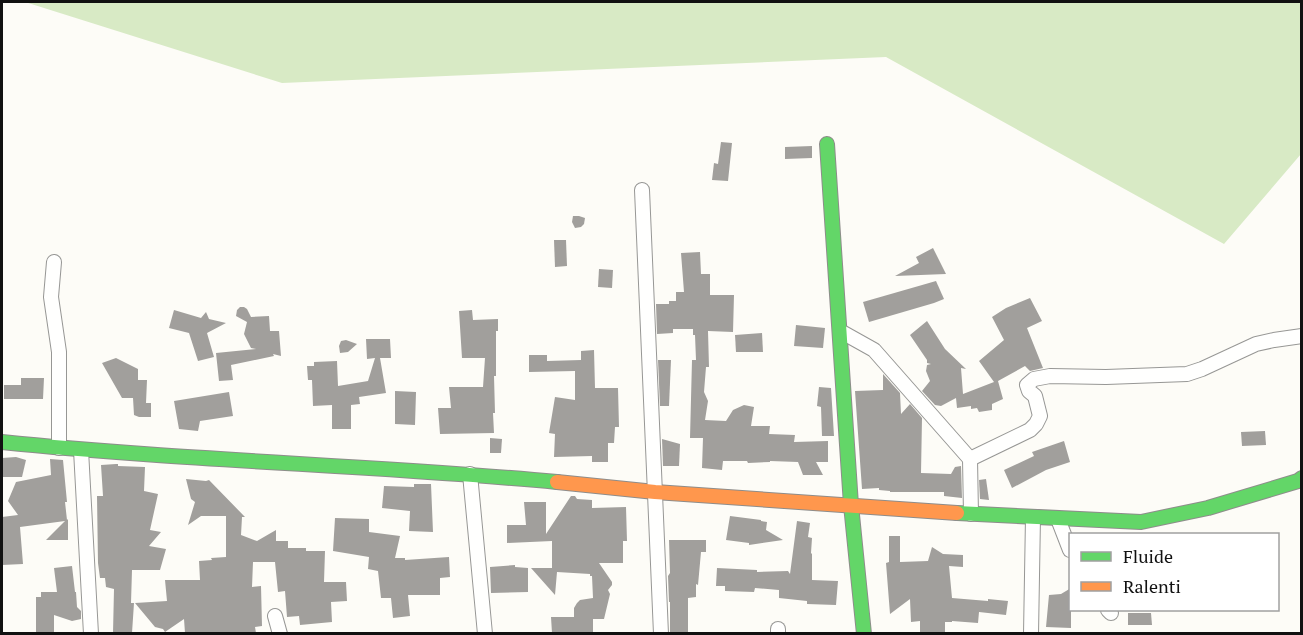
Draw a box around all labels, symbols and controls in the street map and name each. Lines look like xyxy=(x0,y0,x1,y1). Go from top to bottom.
legend xyxy=(1069,533,1279,611)
text: Fluide xyxy=(1123,544,1173,568)
text: Ralenti xyxy=(1123,574,1181,598)

